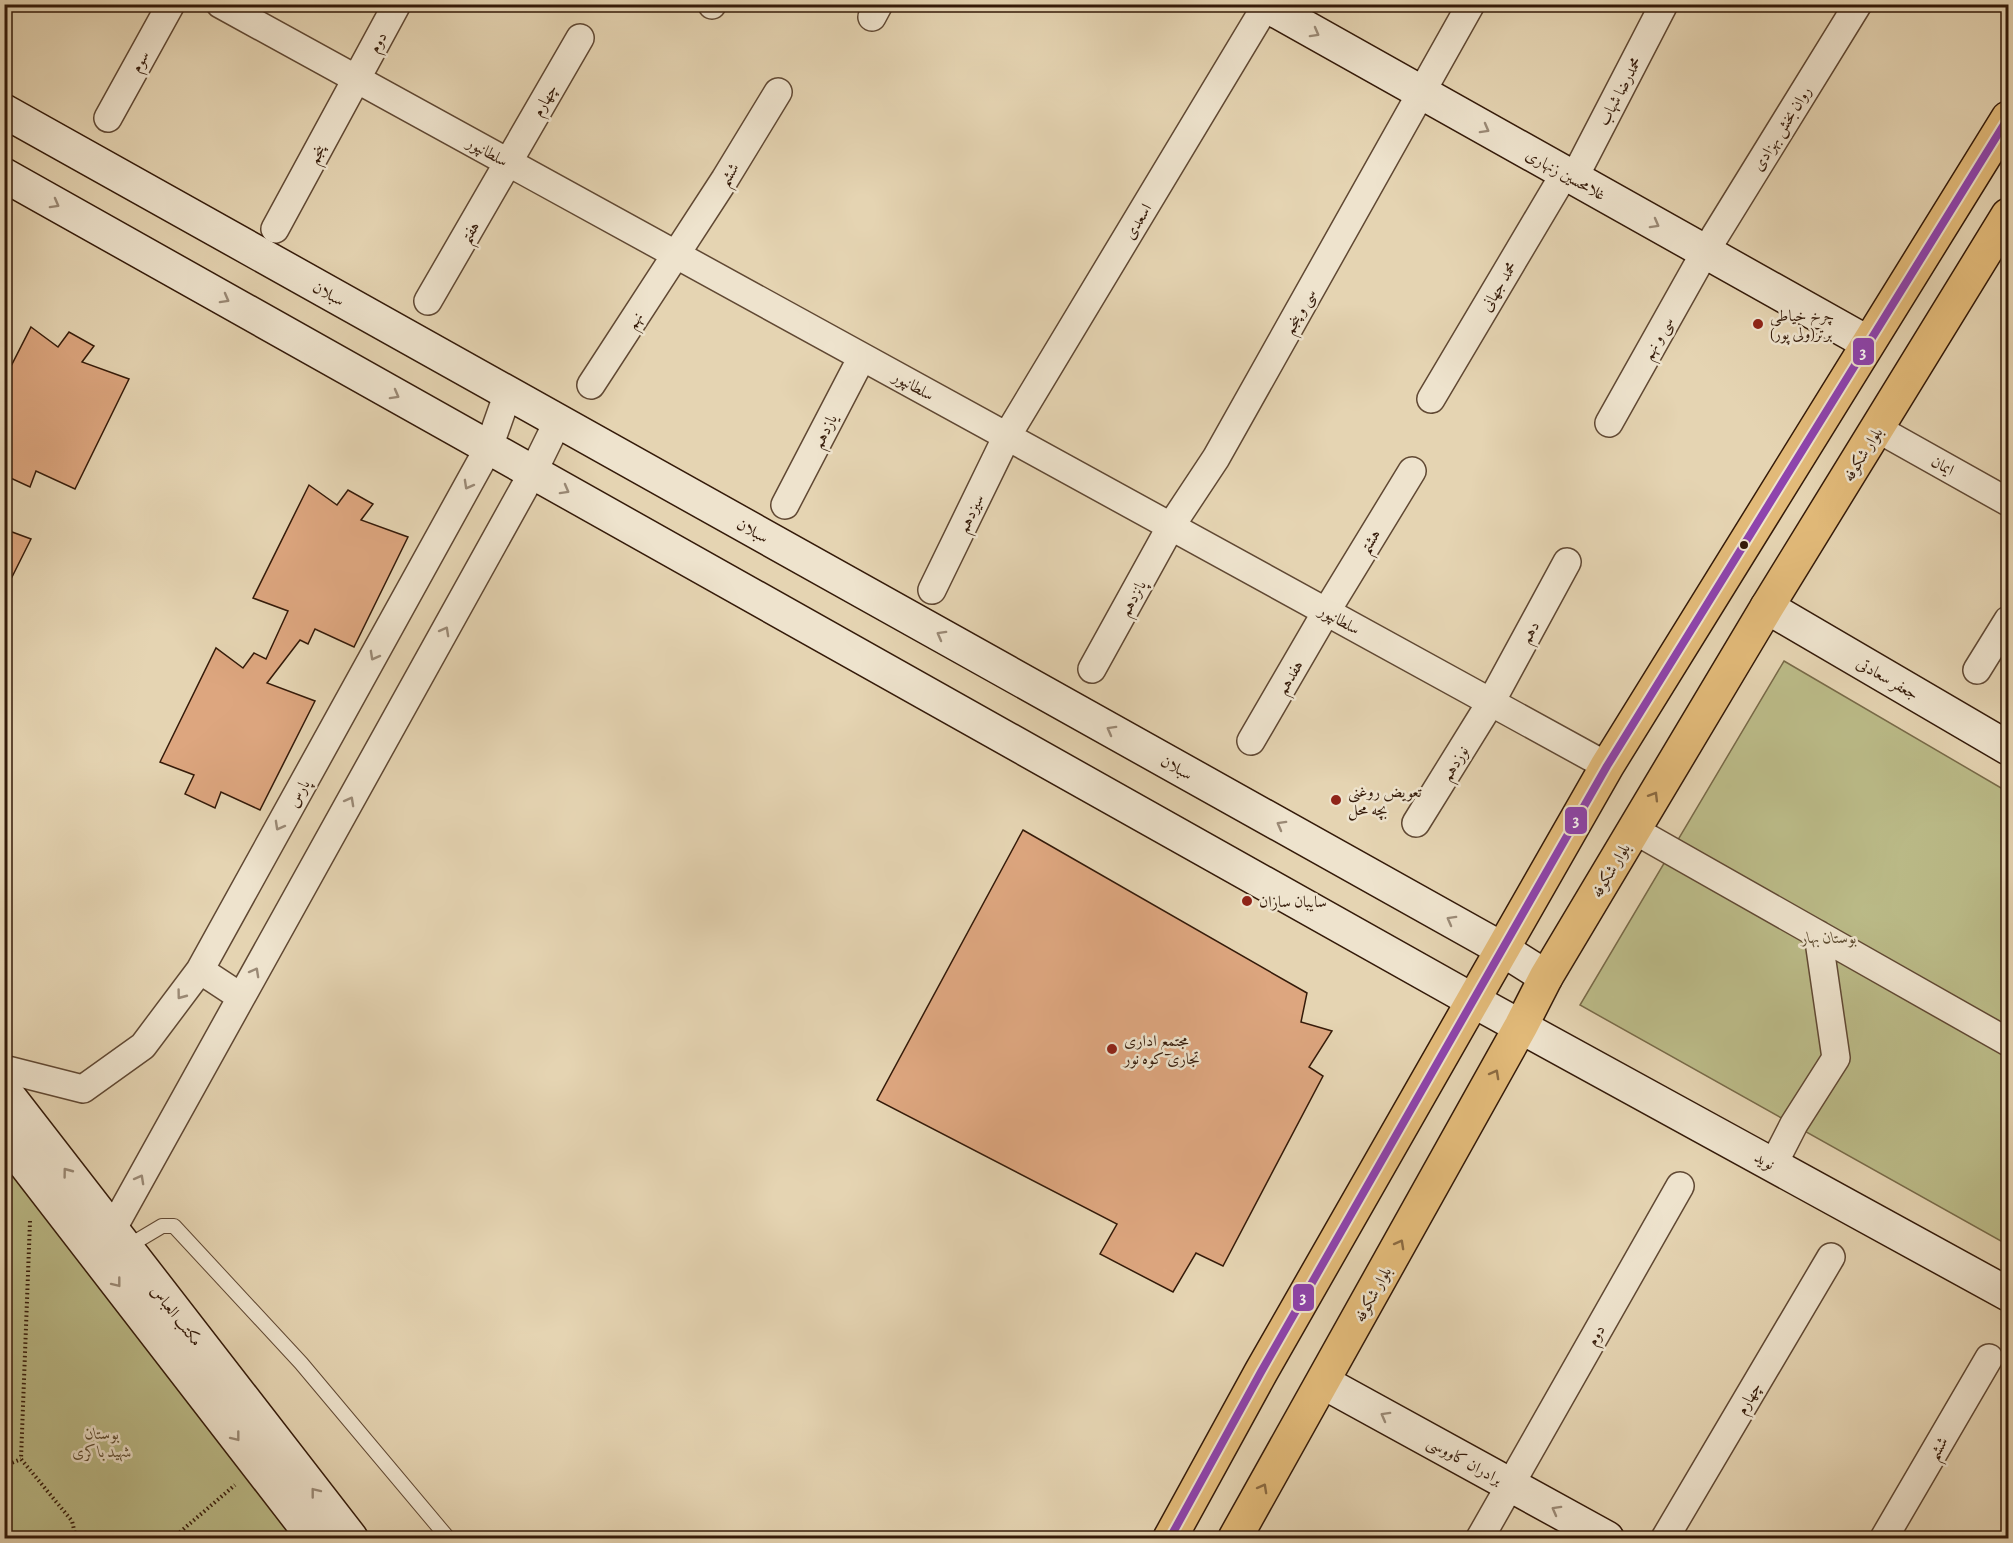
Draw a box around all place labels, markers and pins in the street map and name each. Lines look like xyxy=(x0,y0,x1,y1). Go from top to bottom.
place label: چرخ خیاطی برتر(ولی پور) xyxy=(1770,305,1834,345)
marker: چرخ خیاطی برتر(ولی پور) xyxy=(1751,317,1765,331)
unlabelled marker xyxy=(1738,539,1750,551)
place label: تعویض روغنی بچه محل xyxy=(1348,781,1422,821)
marker: تعویض روغنی بچه محل xyxy=(1329,793,1343,807)
place label: سایبان سازان xyxy=(1259,891,1327,913)
marker: سایبان سازان xyxy=(1240,894,1254,908)
place label: مجتمع اداری تجاری کوه نور xyxy=(1122,1030,1200,1070)
marker: مجتمع اداری تجاری کوه نور xyxy=(1105,1042,1119,1056)

